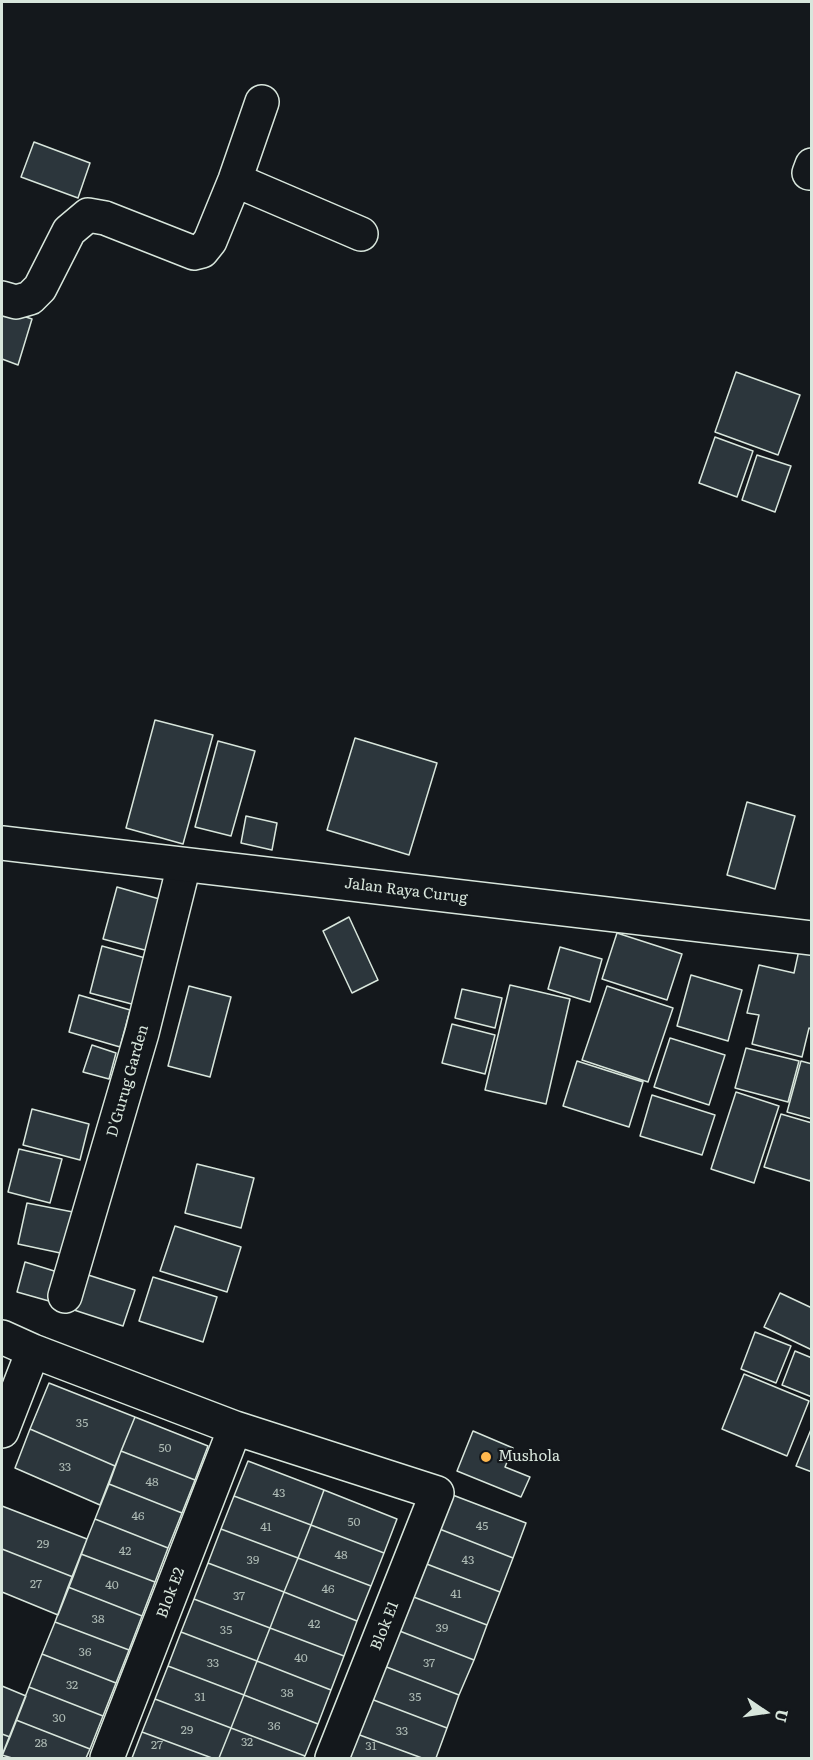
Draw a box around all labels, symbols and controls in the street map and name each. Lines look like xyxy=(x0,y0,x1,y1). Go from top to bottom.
street label: Jalan Raya Curug xyxy=(343,875,469,907)
street label: D'Gurug Garden xyxy=(103,1023,153,1139)
house number: 35 xyxy=(76,1416,88,1430)
house number: 50 xyxy=(158,1441,172,1455)
place label: Mushola xyxy=(498,1448,560,1466)
marker: Mushola xyxy=(479,1450,493,1464)
house number: 33 xyxy=(59,1460,71,1474)
house number: 48 xyxy=(145,1475,159,1489)
house number: 43 xyxy=(272,1486,286,1500)
house number: 46 xyxy=(131,1509,145,1523)
house number: 50 xyxy=(347,1515,361,1529)
house number: 45 xyxy=(476,1519,488,1533)
house number: 41 xyxy=(260,1520,272,1534)
house number: 29 xyxy=(37,1537,49,1551)
house number: 42 xyxy=(119,1544,131,1558)
house number: 48 xyxy=(334,1548,348,1562)
house number: 39 xyxy=(247,1553,259,1567)
house number: 43 xyxy=(461,1553,475,1567)
street label: Blok E2 xyxy=(153,1565,189,1621)
house number: 27 xyxy=(30,1577,42,1591)
house number: 40 xyxy=(105,1578,119,1592)
house number: 46 xyxy=(321,1582,335,1596)
house number: 41 xyxy=(450,1587,462,1601)
house number: 37 xyxy=(233,1589,245,1603)
street label: Blok E1 xyxy=(367,1599,403,1653)
house number: 38 xyxy=(91,1612,105,1626)
house number: 42 xyxy=(308,1617,320,1631)
house number: 39 xyxy=(436,1621,448,1635)
house number: 35 xyxy=(220,1623,232,1637)
house number: 36 xyxy=(79,1645,91,1659)
house number: 40 xyxy=(294,1651,308,1665)
house number: 33 xyxy=(207,1656,219,1670)
house number: 37 xyxy=(423,1656,435,1670)
house number: 32 xyxy=(66,1678,78,1692)
north arrow xyxy=(735,1682,795,1742)
house number: 38 xyxy=(280,1686,294,1700)
house number: 31 xyxy=(194,1690,206,1704)
house number: 35 xyxy=(409,1690,421,1704)
text: U xyxy=(769,1707,796,1725)
house number: 30 xyxy=(52,1711,66,1725)
house number: 36 xyxy=(268,1719,280,1733)
house number: 29 xyxy=(181,1723,193,1737)
house number: 33 xyxy=(396,1724,408,1738)
house number: 32 xyxy=(241,1735,253,1749)
house number: 28 xyxy=(35,1736,47,1750)
house number: 27 xyxy=(151,1738,163,1752)
house number: 31 xyxy=(365,1739,377,1753)

